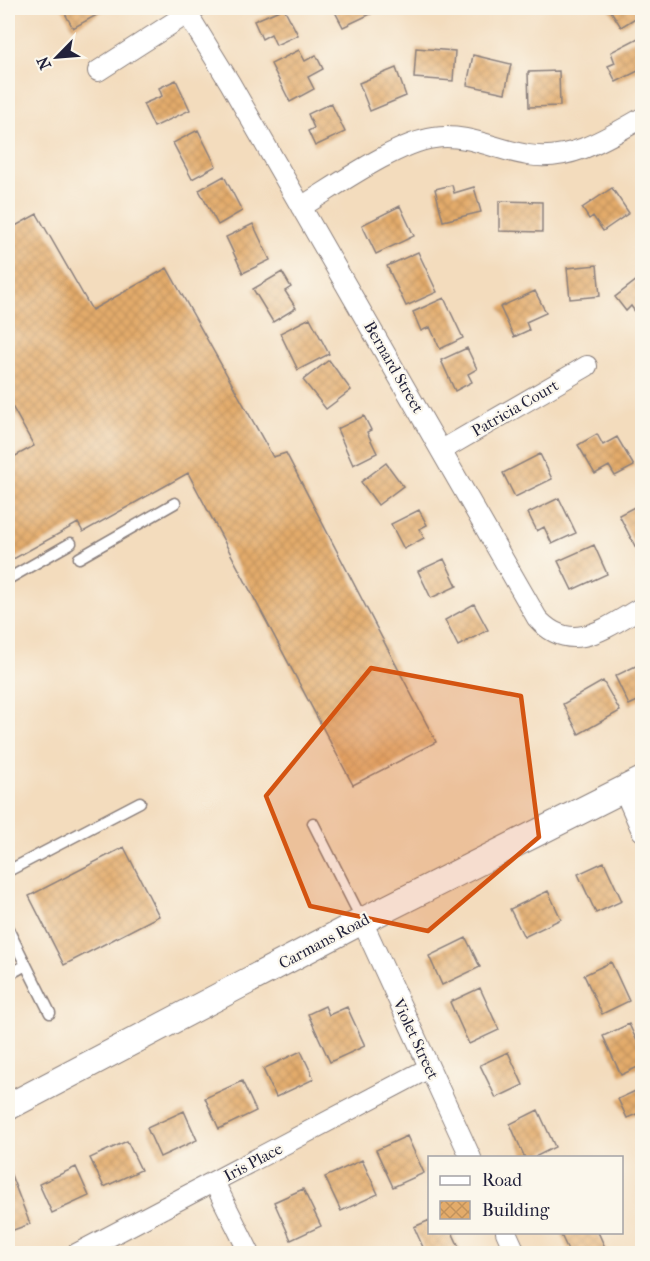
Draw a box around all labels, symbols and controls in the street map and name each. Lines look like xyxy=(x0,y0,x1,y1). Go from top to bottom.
north arrow xyxy=(27,27,87,87)
text: N xyxy=(32,53,55,73)
street label: Bernard Street xyxy=(360,318,428,417)
street label: Patricia Court xyxy=(468,375,562,440)
street label: Carmans Road xyxy=(275,909,373,973)
street label: Violet Street xyxy=(389,995,443,1082)
street label: Iris Place xyxy=(220,1139,286,1185)
legend xyxy=(428,1156,623,1234)
text: Road xyxy=(482,1170,522,1191)
text: Building xyxy=(482,1200,550,1221)

